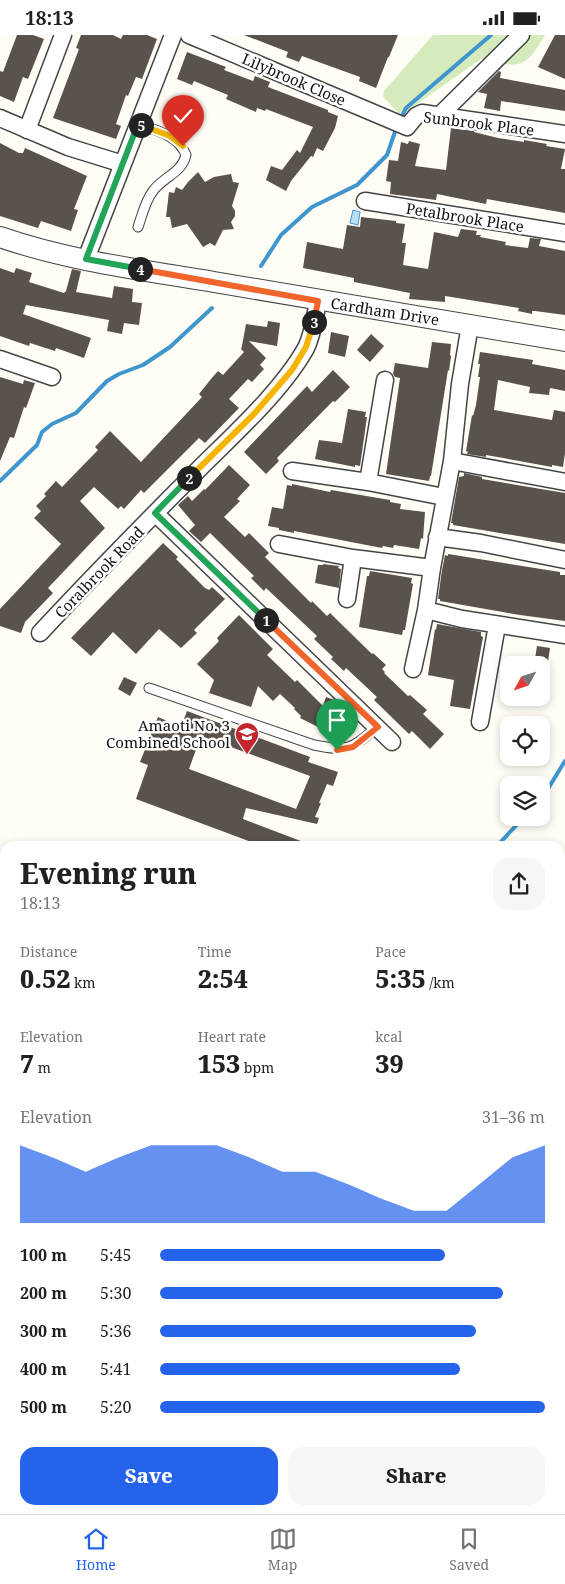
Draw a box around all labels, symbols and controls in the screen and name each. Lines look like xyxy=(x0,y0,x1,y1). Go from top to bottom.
text: 18:13 xyxy=(25,5,74,31)
street label: Lilybrook Close xyxy=(239,48,349,110)
pin xyxy=(162,95,204,146)
icon: check xyxy=(169,102,197,130)
street label: Sunbrook Place xyxy=(423,106,535,140)
pin: 5 xyxy=(128,113,154,137)
text: 5 xyxy=(138,116,145,135)
street label: Petalbrook Place xyxy=(405,198,525,236)
pin: 4 xyxy=(128,257,152,281)
text: 4 xyxy=(137,260,144,279)
street label: Cardham Drive xyxy=(329,293,441,329)
pin: 3 xyxy=(302,309,326,335)
text: 3 xyxy=(311,313,318,332)
pin: 2 xyxy=(176,465,202,491)
text: 2 xyxy=(186,469,193,488)
street label: Coralbrook Road xyxy=(50,522,148,622)
pin: 1 xyxy=(254,607,278,633)
text: 1 xyxy=(263,611,270,630)
north arrow xyxy=(500,656,550,706)
map controls xyxy=(500,656,550,826)
pin xyxy=(316,699,358,750)
icon: arrive xyxy=(323,706,351,734)
place label: Amaoti No. 3 Combined School xyxy=(106,715,230,752)
button: locate xyxy=(500,716,550,766)
school or university icon: Amaoti No. 3 Combined School xyxy=(234,721,260,755)
button: layers xyxy=(500,776,550,826)
text: Evening run xyxy=(20,854,197,892)
button: share xyxy=(493,858,545,910)
text: 18:13 xyxy=(20,892,60,914)
text: Distance xyxy=(20,942,77,961)
text: Time xyxy=(198,942,231,961)
text: Pace xyxy=(375,942,406,961)
text: 0.52 xyxy=(20,961,70,995)
text: 2:54 xyxy=(198,961,248,995)
text: 5:35 xyxy=(375,961,426,995)
text: km xyxy=(70,973,95,992)
text: /km xyxy=(426,973,455,992)
text: Elevation xyxy=(20,1027,83,1046)
text: Heart rate xyxy=(198,1027,266,1046)
text: kcal xyxy=(375,1027,402,1046)
text: 7 xyxy=(20,1046,34,1080)
text: 153 xyxy=(198,1046,240,1080)
text: 39 xyxy=(375,1046,404,1080)
text: m xyxy=(34,1058,51,1077)
text: bpm xyxy=(240,1058,274,1077)
text: Elevation xyxy=(20,1106,92,1128)
text: 31–36 m xyxy=(482,1106,545,1128)
text: 100 m xyxy=(20,1244,67,1266)
text: 5:45 xyxy=(100,1244,131,1266)
text: 200 m xyxy=(20,1282,67,1304)
text: 5:30 xyxy=(100,1282,131,1304)
text: 300 m xyxy=(20,1320,67,1342)
text: 5:36 xyxy=(100,1320,131,1342)
text: 400 m xyxy=(20,1358,67,1380)
text: 5:41 xyxy=(100,1358,131,1380)
text: 500 m xyxy=(20,1396,67,1418)
text: 5:20 xyxy=(100,1396,131,1418)
button: Save xyxy=(20,1447,278,1505)
button: Share xyxy=(288,1447,545,1505)
tab: Home xyxy=(76,1525,116,1574)
tab: Map xyxy=(268,1525,297,1574)
tab: Saved xyxy=(449,1525,489,1574)

